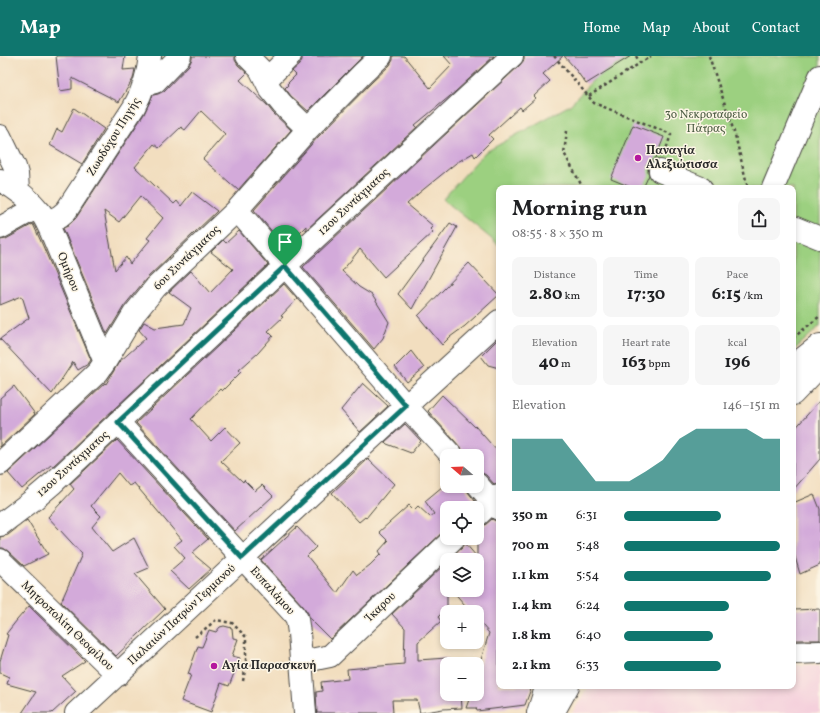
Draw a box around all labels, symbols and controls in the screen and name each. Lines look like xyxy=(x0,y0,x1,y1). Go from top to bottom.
text: Map xyxy=(20,15,61,41)
text: Home xyxy=(583,19,620,38)
text: Map xyxy=(642,19,670,38)
text: About xyxy=(692,19,730,38)
text: Contact xyxy=(752,19,800,38)
street label: Ζωοδόχου Πηγής xyxy=(83,95,145,179)
park label: 3o Νεκροταφείο Πάτρας xyxy=(665,107,747,137)
place label: Παναγία Αλεξιώτισσα xyxy=(646,143,718,173)
marker: Παναγία Αλεξιώτισσα xyxy=(633,153,643,163)
street label: 12ου Συντάγματος xyxy=(315,165,393,239)
text: Morning run xyxy=(512,194,647,225)
button: share xyxy=(738,198,780,240)
street label: 6ου Συντάγματος xyxy=(150,222,224,294)
pin xyxy=(268,225,302,266)
text: 08:55 · 8 × 350 m xyxy=(512,225,603,243)
icon: arrive xyxy=(274,231,296,253)
street label: Ομήρου xyxy=(53,250,83,294)
text: Distance xyxy=(534,268,576,283)
text: Time xyxy=(634,268,658,283)
text: Pace xyxy=(726,268,748,283)
text: 2.80 xyxy=(529,283,562,306)
text: 17:30 xyxy=(627,283,665,306)
text: 6:15 xyxy=(712,283,741,306)
text: km xyxy=(562,289,580,304)
text: /km xyxy=(741,289,763,304)
text: Elevation xyxy=(532,336,578,351)
text: Heart rate xyxy=(622,336,670,351)
text: kcal xyxy=(728,336,747,351)
text: 40 xyxy=(538,351,559,374)
text: 163 xyxy=(621,351,646,374)
text: 196 xyxy=(724,351,750,374)
text: m xyxy=(559,357,571,372)
text: bpm xyxy=(646,357,670,372)
text: Elevation xyxy=(512,397,566,415)
text: 146–151 m xyxy=(723,397,780,415)
street label: 12ου Συντάγματος xyxy=(33,427,113,501)
north arrow xyxy=(440,449,484,493)
map controls xyxy=(440,449,484,701)
button: locate xyxy=(440,501,484,545)
text: 350 m xyxy=(512,507,548,525)
text: 6:31 xyxy=(576,507,597,525)
text: 700 m xyxy=(512,537,549,555)
text: 5:48 xyxy=(576,537,599,555)
button: layers xyxy=(440,553,484,597)
street label: Παλαιών Πατρών Γερμανού xyxy=(125,561,240,669)
street label: Ευπαλάμου xyxy=(246,563,298,619)
text: 1.1 km xyxy=(512,567,549,585)
text: 5:54 xyxy=(576,567,599,585)
street label: Μητροπολίτη Θεοφίλου xyxy=(17,578,117,675)
street label: Ίκαρου xyxy=(361,589,400,627)
text: 1.4 km xyxy=(512,597,552,615)
text: 6:24 xyxy=(576,597,600,615)
button: + xyxy=(440,605,484,649)
text: 1.8 km xyxy=(512,627,551,645)
text: 6:40 xyxy=(576,627,601,645)
button: − xyxy=(440,657,484,701)
text: 2.1 km xyxy=(512,657,551,675)
text: 6:33 xyxy=(576,657,599,675)
place label: Αγία Παρασκευή xyxy=(222,658,317,674)
marker: Αγία Παρασκευή xyxy=(209,661,219,671)

